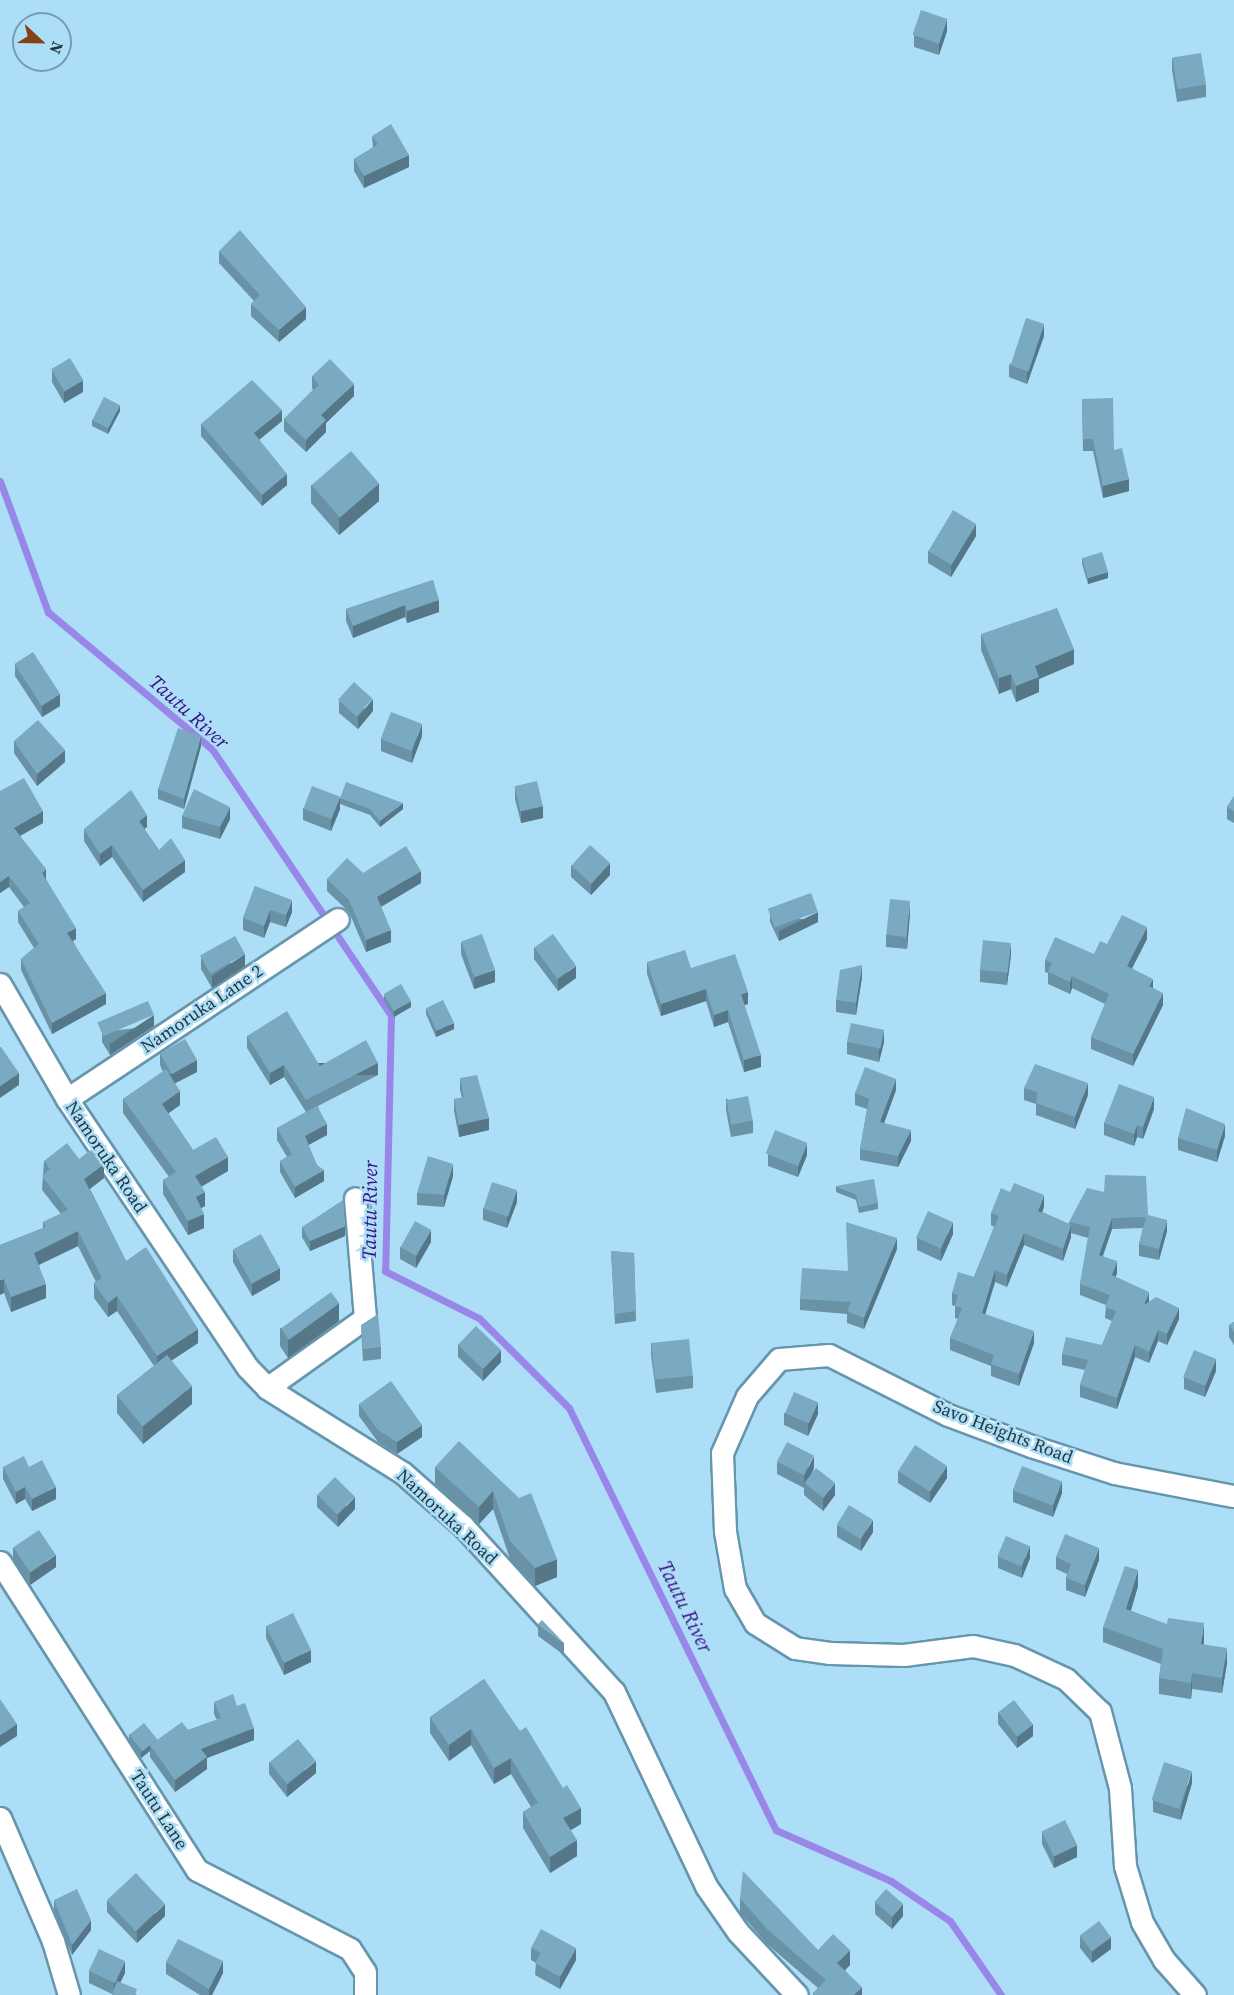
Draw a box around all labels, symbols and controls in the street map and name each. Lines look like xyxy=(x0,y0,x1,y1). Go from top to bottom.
north arrow xyxy=(12,12,72,72)
text: N xyxy=(44,38,69,58)
water label: Tautu River xyxy=(144,670,234,754)
street label: Namoruka Lane 2 xyxy=(137,960,267,1058)
street label: Namoruka Road xyxy=(61,1097,151,1217)
water label: Tautu River xyxy=(357,1160,383,1260)
street label: Savo Heights Road xyxy=(930,1395,1076,1469)
street label: Namoruka Road xyxy=(392,1465,502,1569)
water label: Tautu River xyxy=(652,1557,718,1657)
street label: Tautu Lane xyxy=(125,1766,193,1854)

